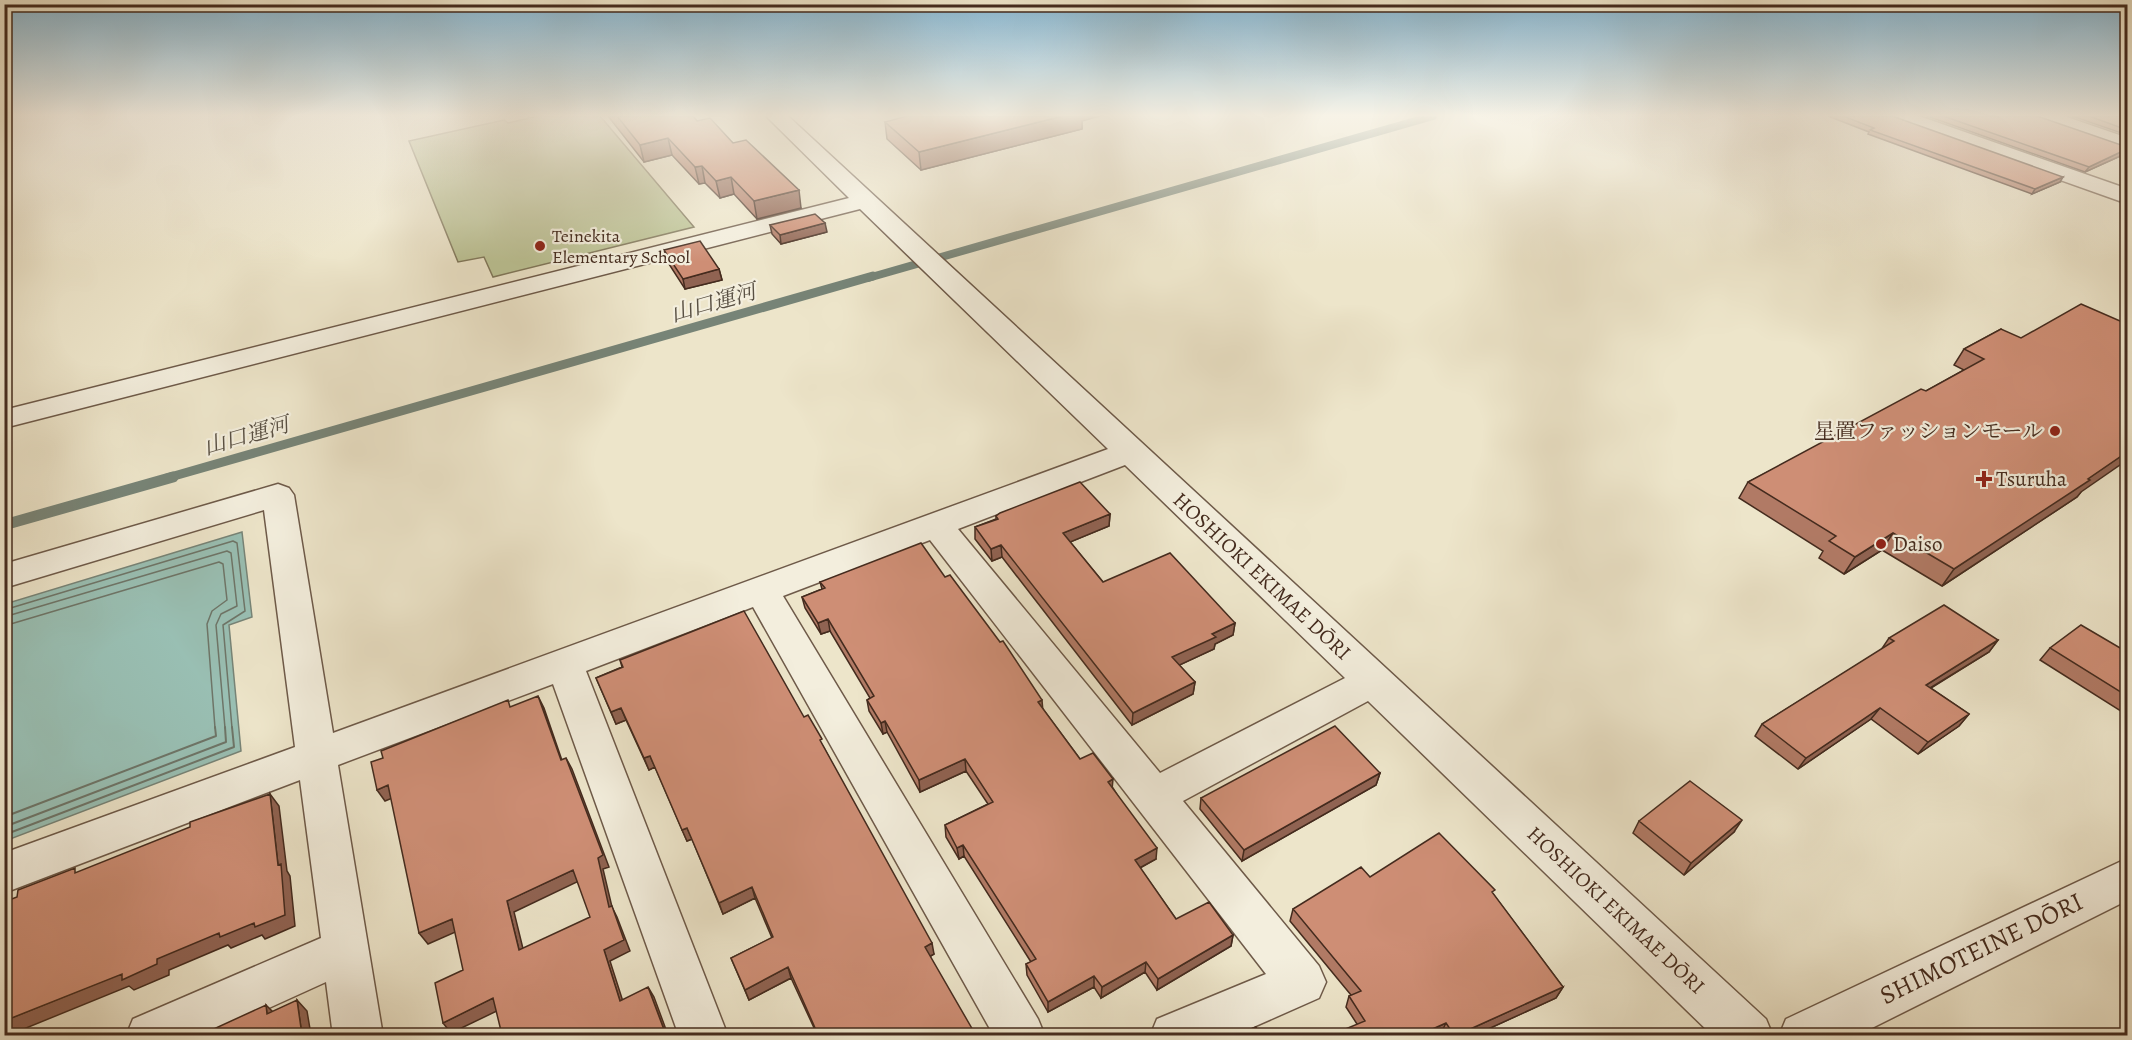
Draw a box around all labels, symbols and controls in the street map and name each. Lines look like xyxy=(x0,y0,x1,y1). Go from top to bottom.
place label: Teinekita Elementary School xyxy=(552,224,690,269)
marker: Teinekita Elementary School xyxy=(533,239,547,253)
water label: 山口運河 xyxy=(667,275,764,330)
water label: 山口運河 xyxy=(200,408,297,463)
place label: 星置ファッションモール xyxy=(1814,417,2043,445)
marker: 星置ファッションモール xyxy=(2048,424,2062,438)
place label: Tsuruha xyxy=(1996,465,2067,493)
marker: Tsuruha xyxy=(1977,472,1991,486)
street label: HOSHIOKI EKIMAE DŌRI xyxy=(1167,486,1357,666)
place label: Daiso xyxy=(1893,530,1942,558)
marker: Daiso xyxy=(1874,537,1888,551)
street label: HOSHIOKI EKIMAE DŌRI xyxy=(1521,820,1711,1000)
street label: SHIMOTEINE DŌRI xyxy=(1874,884,2089,1013)

